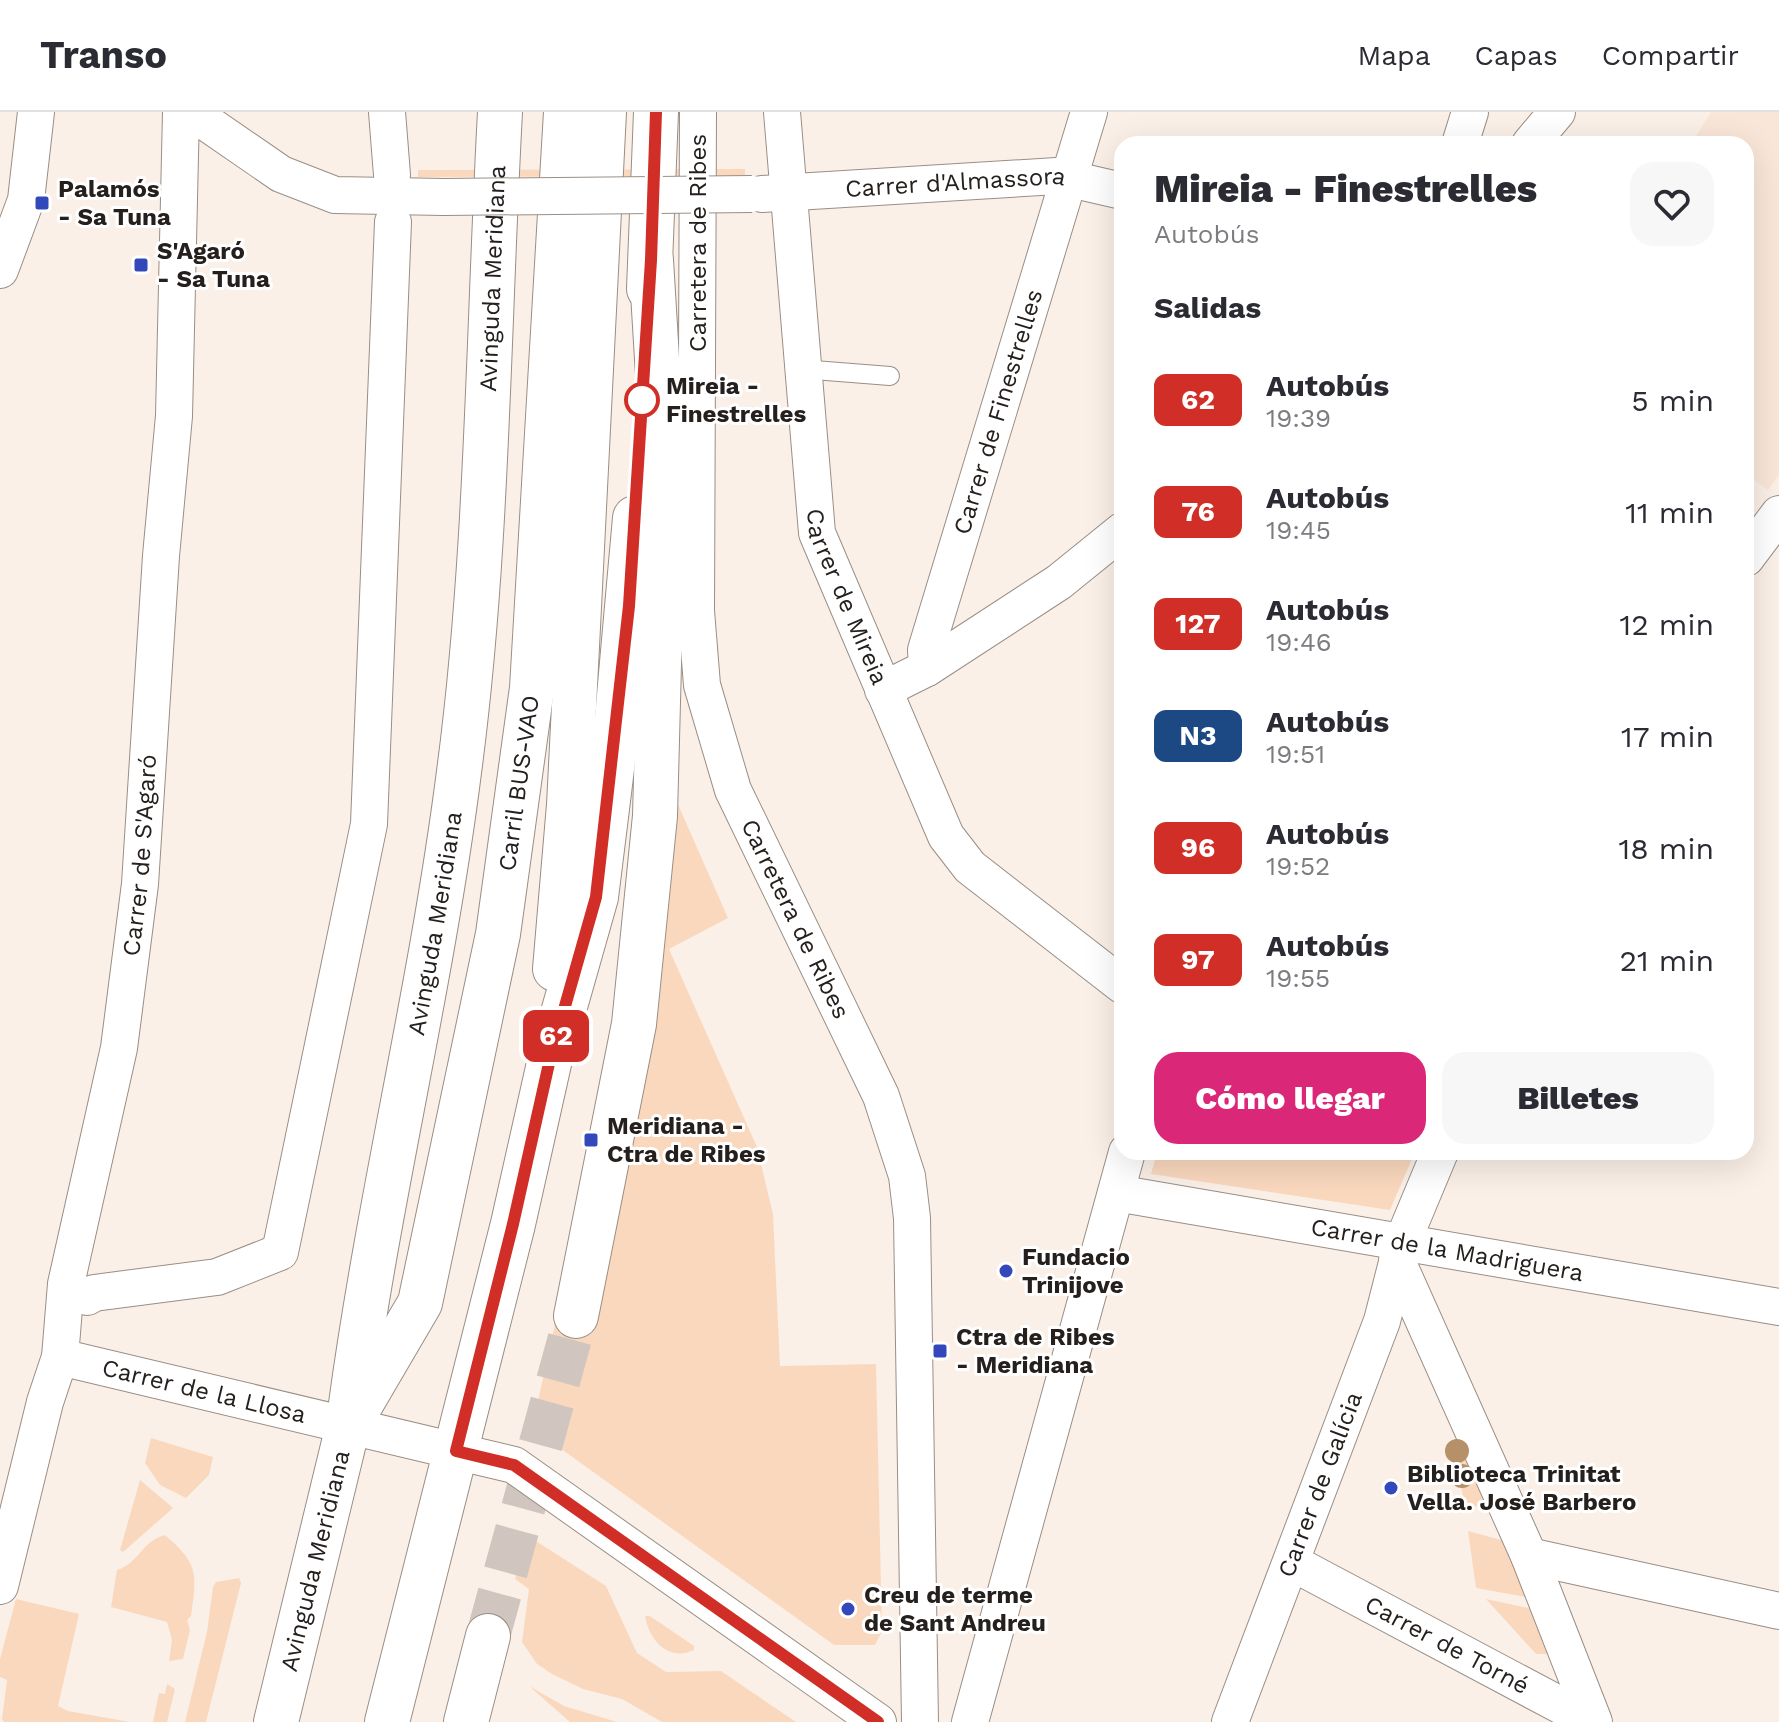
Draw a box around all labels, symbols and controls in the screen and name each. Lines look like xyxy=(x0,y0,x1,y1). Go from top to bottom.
text: Transo xyxy=(40,33,167,77)
text: Mapa xyxy=(1357,39,1430,72)
text: Capas xyxy=(1474,39,1558,72)
text: Compartir xyxy=(1602,39,1739,72)
street label: Carretera de Ribes xyxy=(684,134,712,352)
street label: Carrer d'Almassora xyxy=(844,161,1069,203)
button: heart xyxy=(1630,162,1714,246)
street label: Avinguda Meridiana xyxy=(474,165,511,392)
text: Mireia - Finestrelles xyxy=(1154,167,1537,211)
place label: Palamós - Sa Tuna xyxy=(58,175,171,231)
marker: Palamós - Sa Tuna xyxy=(33,194,51,212)
text: Autobús xyxy=(1154,219,1260,249)
place label: S'Agaró - Sa Tuna xyxy=(157,237,270,293)
marker: S'Agaró - Sa Tuna xyxy=(132,256,150,274)
street label: Carrer de Finestrelles xyxy=(948,286,1048,538)
text: Salidas xyxy=(1154,290,1261,325)
text: Autobús xyxy=(1266,368,1389,403)
place label: Mireia - Finestrelles xyxy=(666,372,806,428)
marker: Mireia - Finestrelles xyxy=(625,383,659,417)
text: 62 xyxy=(1181,383,1215,416)
text: 5 min xyxy=(1631,383,1714,418)
text: 19:39 xyxy=(1266,403,1331,433)
text: Autobús xyxy=(1266,480,1389,515)
text: 76 xyxy=(1181,495,1215,528)
text: 11 min xyxy=(1625,495,1714,530)
street label: Carrer de Mireia xyxy=(801,508,894,689)
text: 19:45 xyxy=(1266,515,1331,545)
text: Autobús xyxy=(1266,592,1389,627)
text: 127 xyxy=(1175,607,1221,640)
text: 12 min xyxy=(1619,607,1714,642)
text: 19:46 xyxy=(1266,627,1332,657)
street label: Carril BUS-VAO xyxy=(493,693,545,873)
text: Autobús xyxy=(1266,704,1389,739)
text: N3 xyxy=(1179,719,1217,752)
text: 17 min xyxy=(1621,719,1714,754)
text: 19:51 xyxy=(1266,739,1325,769)
street label: Carrer de S'Agaró xyxy=(117,754,162,958)
street label: Avinguda Meridiana xyxy=(402,810,468,1038)
street label: Carretera de Ribes xyxy=(735,815,856,1023)
text: Autobús xyxy=(1266,816,1389,851)
text: 96 xyxy=(1181,831,1215,864)
text: 18 min xyxy=(1618,831,1714,866)
text: 19:52 xyxy=(1266,851,1330,881)
text: Autobús xyxy=(1266,928,1389,963)
text: 97 xyxy=(1181,943,1215,976)
text: 21 min xyxy=(1619,943,1714,978)
text: 19:55 xyxy=(1266,963,1330,993)
line badge: 62 xyxy=(520,1010,592,1062)
text: 62 xyxy=(539,1019,573,1052)
button: Cómo llegar xyxy=(1154,1052,1426,1144)
button: Billetes xyxy=(1442,1052,1714,1144)
place label: Meridiana - Ctra de Ribes xyxy=(607,1112,766,1168)
marker: Meridiana - Ctra de Ribes xyxy=(582,1131,600,1149)
street label: Carrer de la Madriguera xyxy=(1309,1213,1586,1287)
place label: Fundacio Trinijove xyxy=(1022,1243,1130,1299)
marker: Fundacio Trinijove xyxy=(997,1262,1015,1280)
place label: Ctra de Ribes - Meridiana xyxy=(956,1323,1115,1379)
marker: Ctra de Ribes - Meridiana xyxy=(931,1342,949,1360)
street label: Carrer de la Llosa xyxy=(99,1353,309,1429)
street label: Carrer de Galícia xyxy=(1272,1388,1368,1581)
street label: Avinguda Meridiana xyxy=(275,1447,356,1674)
place label: Biblioteca Trinitat Vella. José Barbero xyxy=(1407,1460,1636,1516)
marker: Biblioteca Trinitat Vella. José Barbero xyxy=(1382,1479,1400,1497)
place label: Creu de terme de Sant Andreu xyxy=(864,1581,1046,1637)
street label: Carrer de Torné xyxy=(1360,1590,1534,1700)
marker: Creu de terme de Sant Andreu xyxy=(839,1600,857,1618)

